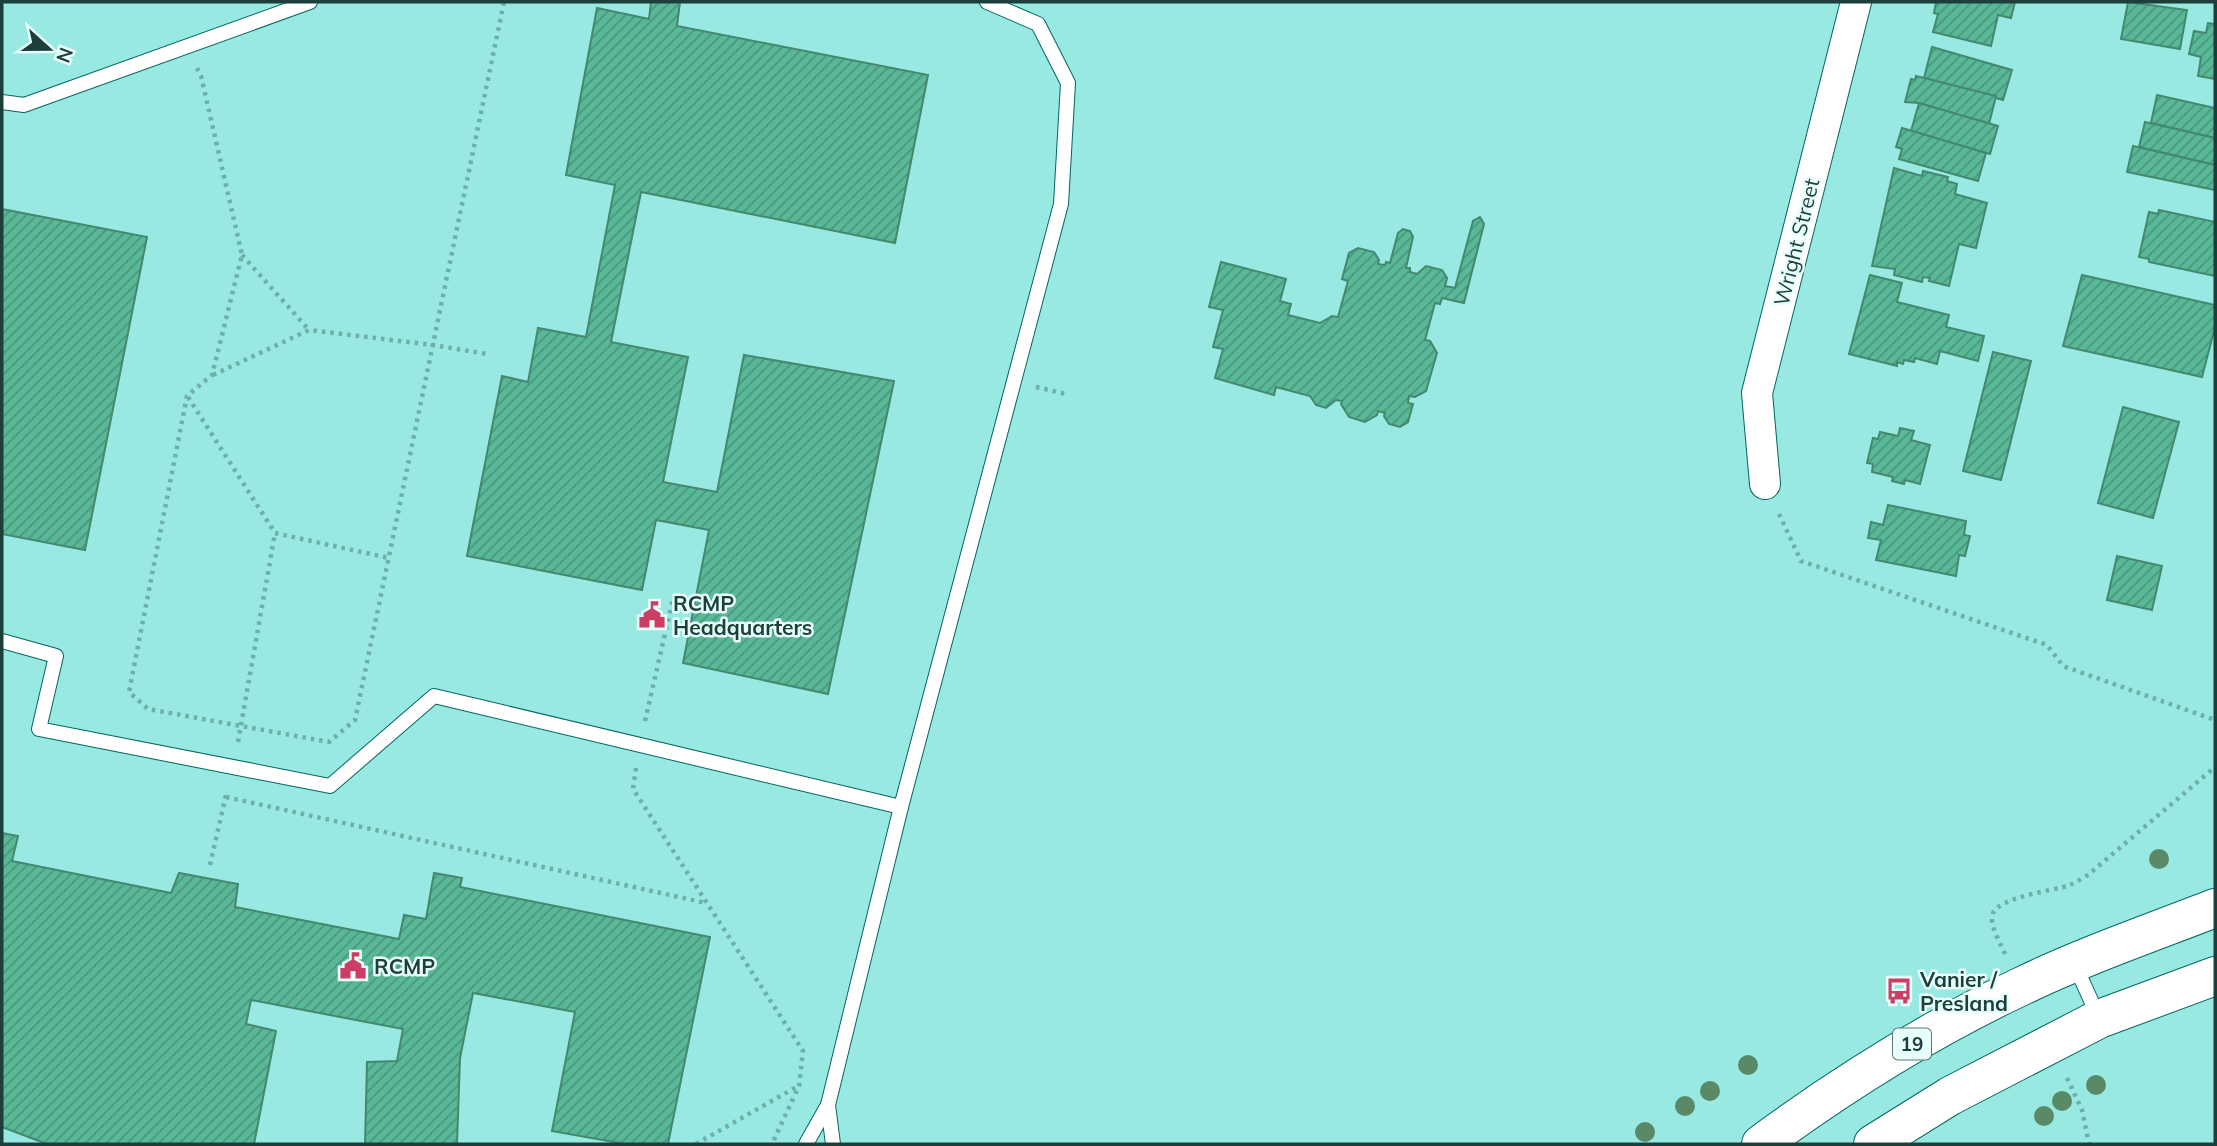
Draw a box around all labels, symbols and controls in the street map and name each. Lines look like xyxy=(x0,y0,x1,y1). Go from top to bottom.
north arrow xyxy=(14,14,84,84)
text: N xyxy=(51,44,79,66)
street label: Wright Street xyxy=(1768,175,1824,309)
place label: RCMP Headquarters xyxy=(673,590,812,640)
public building icon: RCMP Headquarters xyxy=(637,600,667,630)
public building icon: RCMP xyxy=(338,951,368,981)
place label: RCMP xyxy=(374,953,435,979)
place label: Vanier / Presland xyxy=(1919,966,2008,1016)
bus stop icon: Vanier / Presland xyxy=(1884,976,1914,1006)
road number: 19 xyxy=(1893,1028,1931,1060)

